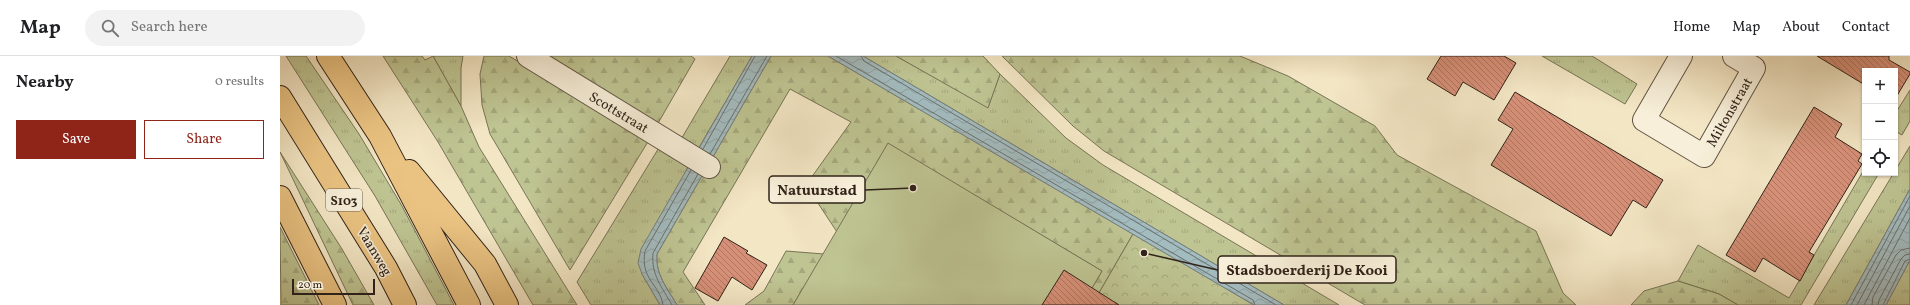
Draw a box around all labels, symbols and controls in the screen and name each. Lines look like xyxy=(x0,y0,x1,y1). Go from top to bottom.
search box xyxy=(85,10,365,46)
text: Map xyxy=(20,15,61,41)
icon: search xyxy=(99,17,121,39)
text: Search here xyxy=(131,17,208,38)
text: Home xyxy=(1673,18,1710,37)
text: Map xyxy=(1732,18,1760,37)
text: About xyxy=(1782,18,1820,37)
text: Contact xyxy=(1842,18,1890,37)
map controls xyxy=(1862,68,1898,176)
button: + xyxy=(1862,68,1898,104)
text: Nearby xyxy=(16,71,74,94)
text: 0 results xyxy=(215,73,264,91)
street label: Miltonstraat xyxy=(1703,74,1758,151)
street label: Scottstraat xyxy=(585,88,652,139)
button: − xyxy=(1862,104,1898,140)
button: Save xyxy=(16,120,136,159)
button: Share xyxy=(144,120,264,159)
button: locate xyxy=(1862,140,1898,176)
callout: Natuurstad xyxy=(769,176,865,203)
text: Natuurstad xyxy=(777,181,857,202)
road number: S103 xyxy=(326,189,362,211)
street label: Vaanweg xyxy=(352,223,396,280)
callout: Stadsboerderij De Kooi xyxy=(1218,256,1396,283)
text: Stadsboerderij De Kooi xyxy=(1226,261,1388,282)
scale bar xyxy=(292,277,375,296)
text: 20 m xyxy=(298,278,322,293)

